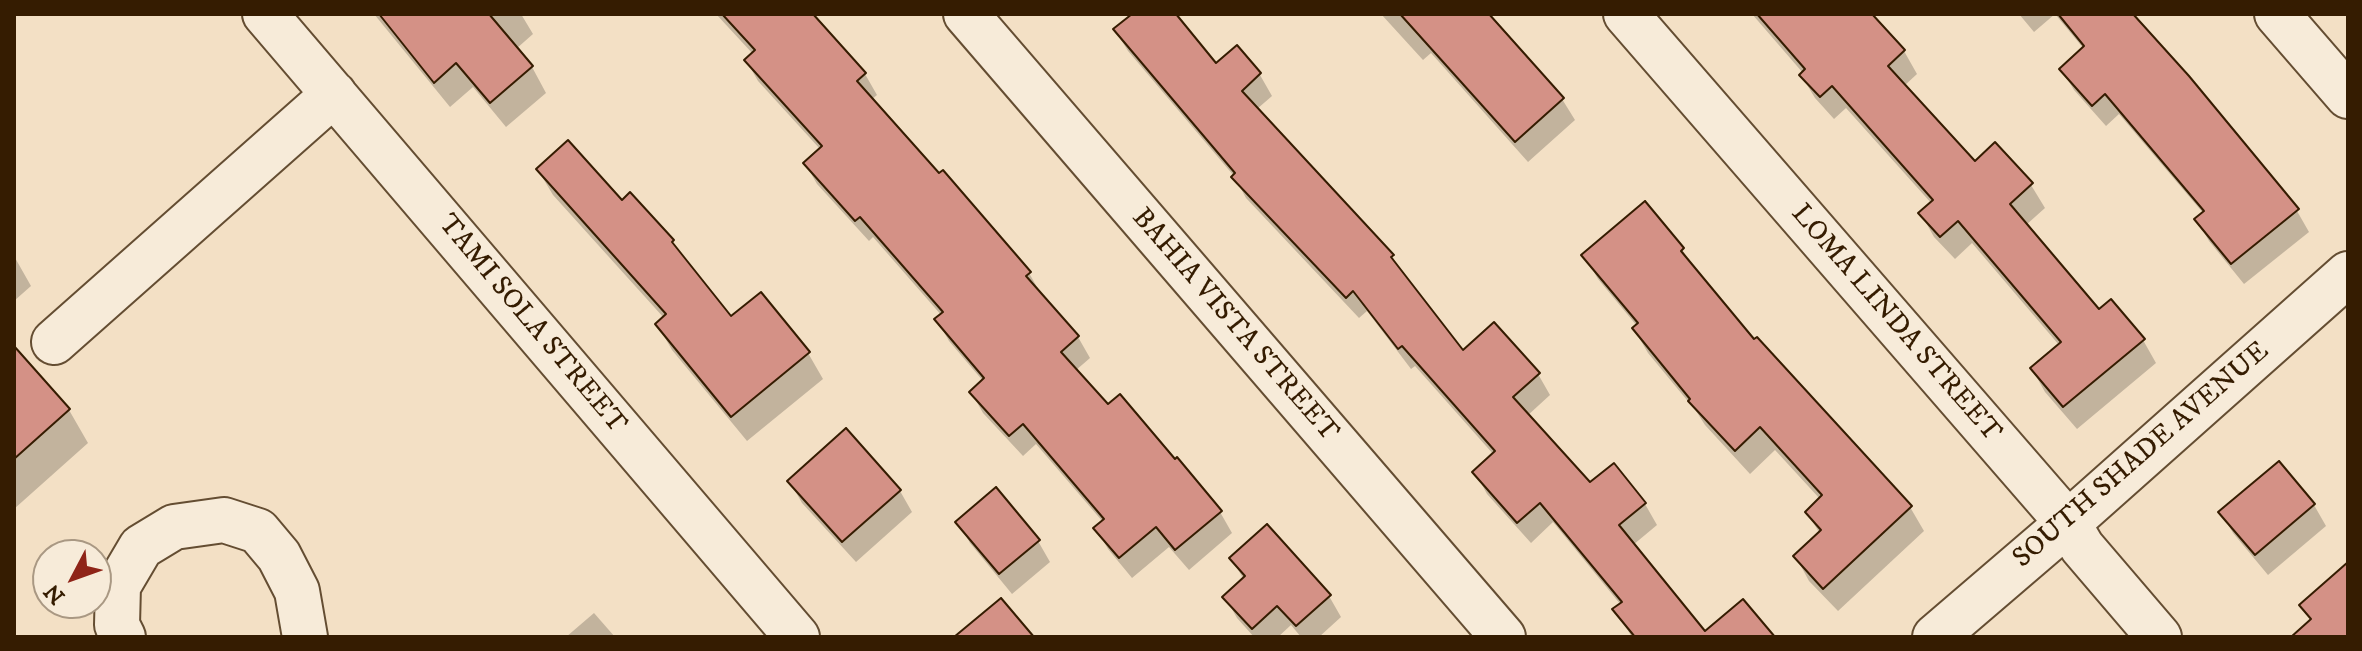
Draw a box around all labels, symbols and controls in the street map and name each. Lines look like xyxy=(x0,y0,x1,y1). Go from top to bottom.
street label: LOMA LINDA STREET xyxy=(1783,198,2007,450)
street label: BAHIA VISTA STREET xyxy=(1124,203,1344,449)
street label: TAMI SOLA STREET xyxy=(430,209,632,441)
street label: SOUTH SHADE AVENUE xyxy=(2007,336,2277,576)
north arrow xyxy=(32,539,112,619)
text: N xyxy=(39,578,71,609)

